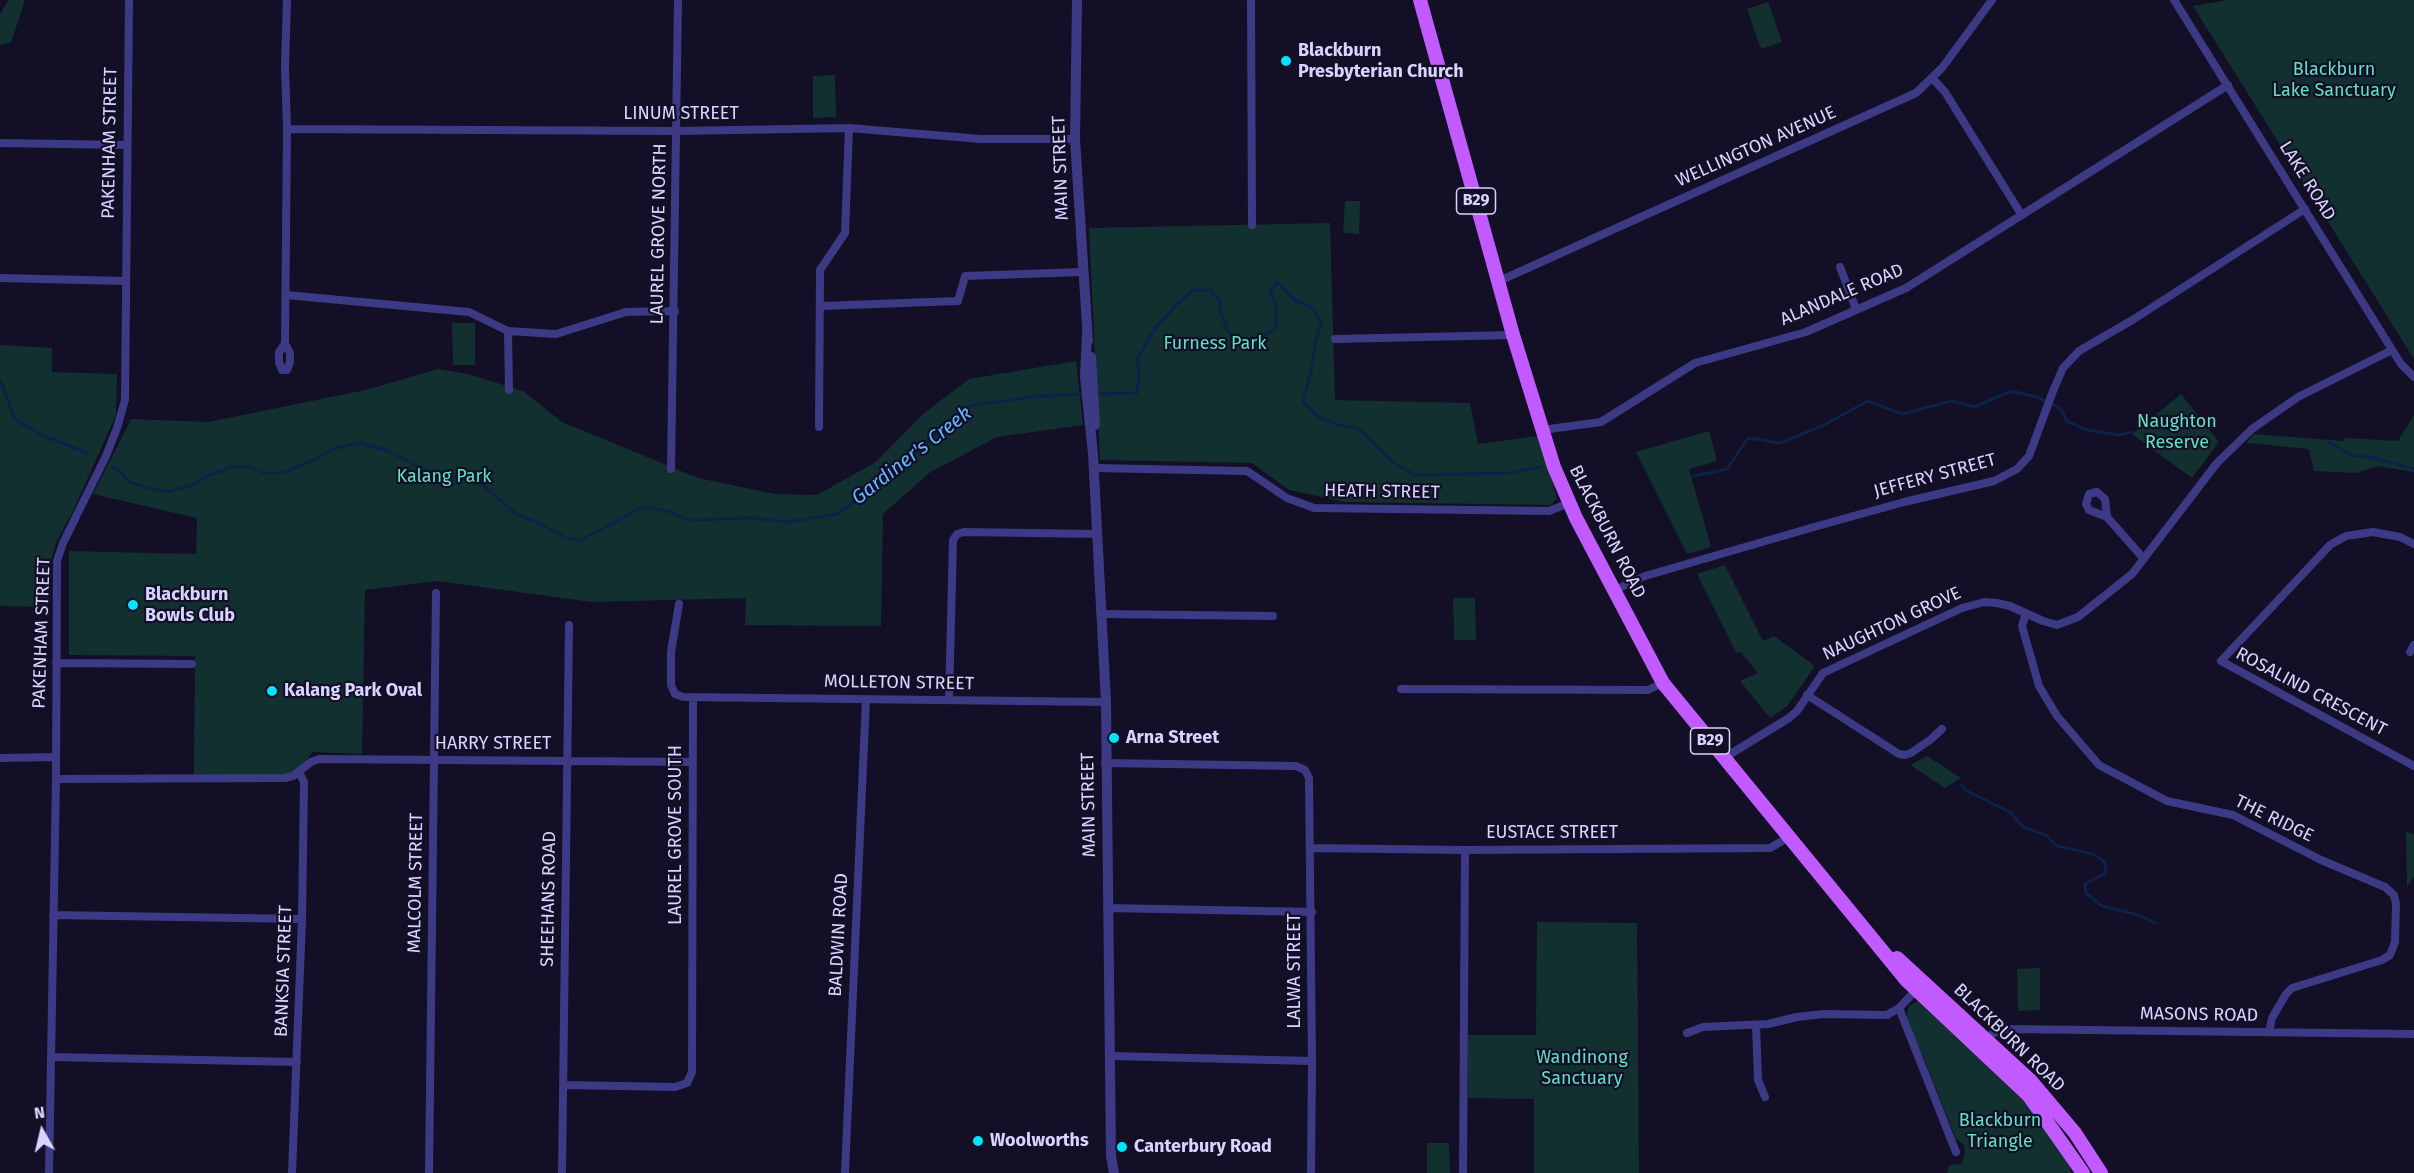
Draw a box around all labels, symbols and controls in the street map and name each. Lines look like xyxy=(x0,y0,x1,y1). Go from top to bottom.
place label: Blackburn Presbyterian Church xyxy=(1298,40,1464,82)
marker: Blackburn Presbyterian Church xyxy=(1279,54,1293,68)
park label: Blackburn Lake Sanctuary xyxy=(2272,59,2396,101)
street label: PAKENHAM STREET xyxy=(98,67,122,219)
street label: WELLINGTON AVENUE xyxy=(1673,102,1839,192)
street label: LINUM STREET xyxy=(623,103,739,125)
street label: MAIN STREET xyxy=(1048,115,1074,221)
street label: LAKE ROAD xyxy=(2274,137,2340,225)
street label: LAUREL GROVE NORTH xyxy=(647,143,671,325)
road number: B29 xyxy=(1456,188,1496,214)
street label: ALANDALE ROAD xyxy=(1777,259,1907,331)
park label: Furness Park xyxy=(1164,333,1266,355)
water label: Gardiner's Creek xyxy=(847,402,977,510)
park label: Naughton Reserve xyxy=(2137,411,2217,454)
street label: JEFFERY STREET xyxy=(1871,449,1999,503)
street label: BLACKBURN ROAD xyxy=(1564,462,1650,602)
park label: Kalang Park xyxy=(396,466,492,488)
street label: HEATH STREET xyxy=(1324,480,1440,504)
street label: PAKENHAM STREET xyxy=(29,557,55,709)
street label: NAUGHTON GROVE xyxy=(1819,582,1965,666)
place label: Blackburn Bowls Club xyxy=(145,584,235,626)
marker: Blackburn Bowls Club xyxy=(126,598,140,612)
street label: ROSALIND CRESCENT xyxy=(2232,643,2390,741)
street label: MOLLETON STREET xyxy=(824,671,974,695)
place label: Kalang Park Oval xyxy=(284,680,422,702)
marker: Kalang Park Oval xyxy=(265,684,279,698)
place label: Arna Street xyxy=(1126,727,1219,749)
road number: B29 xyxy=(1690,728,1730,754)
marker: Arna Street xyxy=(1107,731,1121,745)
street label: HARRY STREET xyxy=(435,733,551,755)
street label: LAUREL GROVE SOUTH xyxy=(665,745,687,925)
street label: MAIN STREET xyxy=(1077,752,1101,858)
street label: THE RIDGE xyxy=(2231,791,2317,847)
street label: MALCOLM STREET xyxy=(404,813,428,953)
street label: EUSTACE STREET xyxy=(1486,822,1618,844)
street label: SHEEHANS ROAD xyxy=(537,831,561,967)
street label: BALDWIN ROAD xyxy=(825,873,853,997)
street label: BANKSIA STREET xyxy=(271,905,297,1037)
street label: LALWA STREET xyxy=(1284,913,1306,1029)
street label: BLACKBURN ROAD xyxy=(1949,979,2069,1097)
street label: MASONS ROAD xyxy=(2140,1003,2258,1027)
park label: Wandinong Sanctuary xyxy=(1536,1047,1628,1090)
north arrow xyxy=(12,1101,72,1161)
text: N xyxy=(33,1103,46,1123)
park label: Blackburn Triangle xyxy=(1959,1110,2041,1152)
place label: Woolworths xyxy=(990,1130,1089,1152)
marker: Woolworths xyxy=(971,1134,985,1148)
place label: Canterbury Road xyxy=(1134,1136,1272,1158)
marker: Canterbury Road xyxy=(1115,1140,1129,1154)

